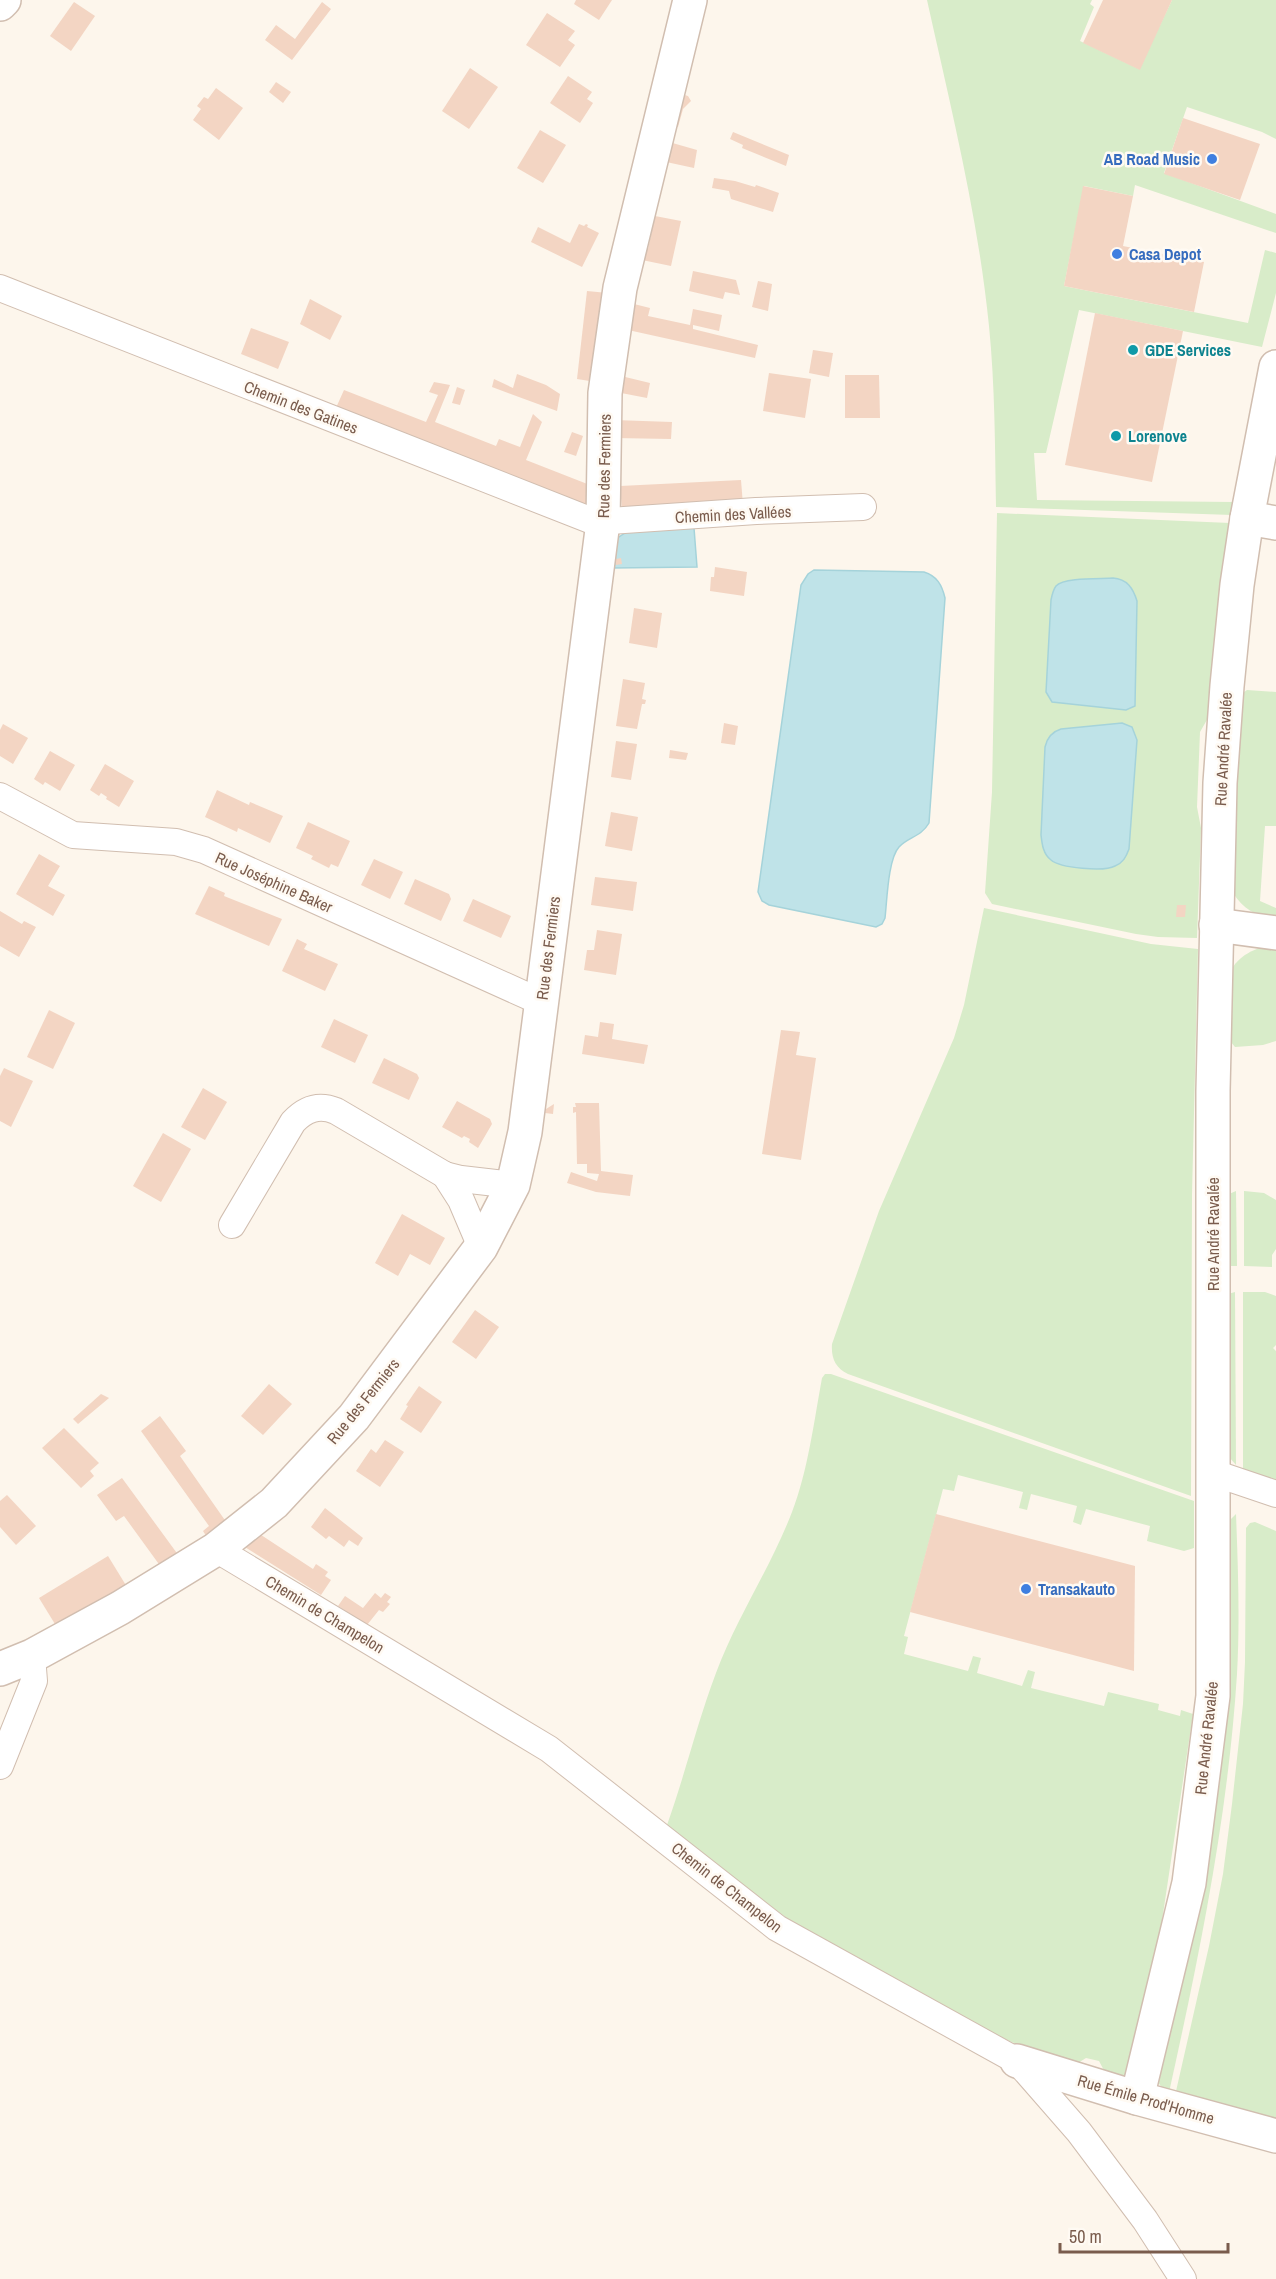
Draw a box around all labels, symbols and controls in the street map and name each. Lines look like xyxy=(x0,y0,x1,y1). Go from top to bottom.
place label: AB Road Music xyxy=(1104,148,1200,170)
marker: AB Road Music xyxy=(1205,152,1219,166)
place label: Casa Depot xyxy=(1129,243,1202,265)
marker: Casa Depot xyxy=(1110,247,1124,261)
place label: GDE Services xyxy=(1145,339,1231,361)
marker: GDE Services xyxy=(1126,343,1140,357)
street label: Chemin des Gatines xyxy=(241,375,361,439)
street label: Rue des Fermiers xyxy=(592,414,616,518)
place label: Lorenove xyxy=(1128,425,1187,447)
marker: Lorenove xyxy=(1109,429,1123,443)
street label: Chemin des Vallées xyxy=(674,500,792,528)
street label: Rue André Ravalée xyxy=(1209,692,1237,806)
street label: Rue Joséphine Baker xyxy=(212,846,337,918)
street label: Rue des Fermiers xyxy=(531,895,565,1001)
street label: Rue André Ravalée xyxy=(1202,1177,1224,1291)
street label: Rue des Fermiers xyxy=(322,1354,404,1448)
street label: Chemin de Champelon xyxy=(262,1570,388,1658)
place label: Transakauto xyxy=(1038,1578,1115,1600)
marker: Transakauto xyxy=(1019,1582,1033,1596)
street label: Rue André Ravalée xyxy=(1189,1680,1223,1796)
street label: Chemin de Champelon xyxy=(667,1837,787,1937)
street label: Rue Émile Prod'Homme xyxy=(1075,2069,1217,2129)
scale bar xyxy=(1060,2216,1228,2254)
text: 50 m xyxy=(1069,2224,1102,2249)

